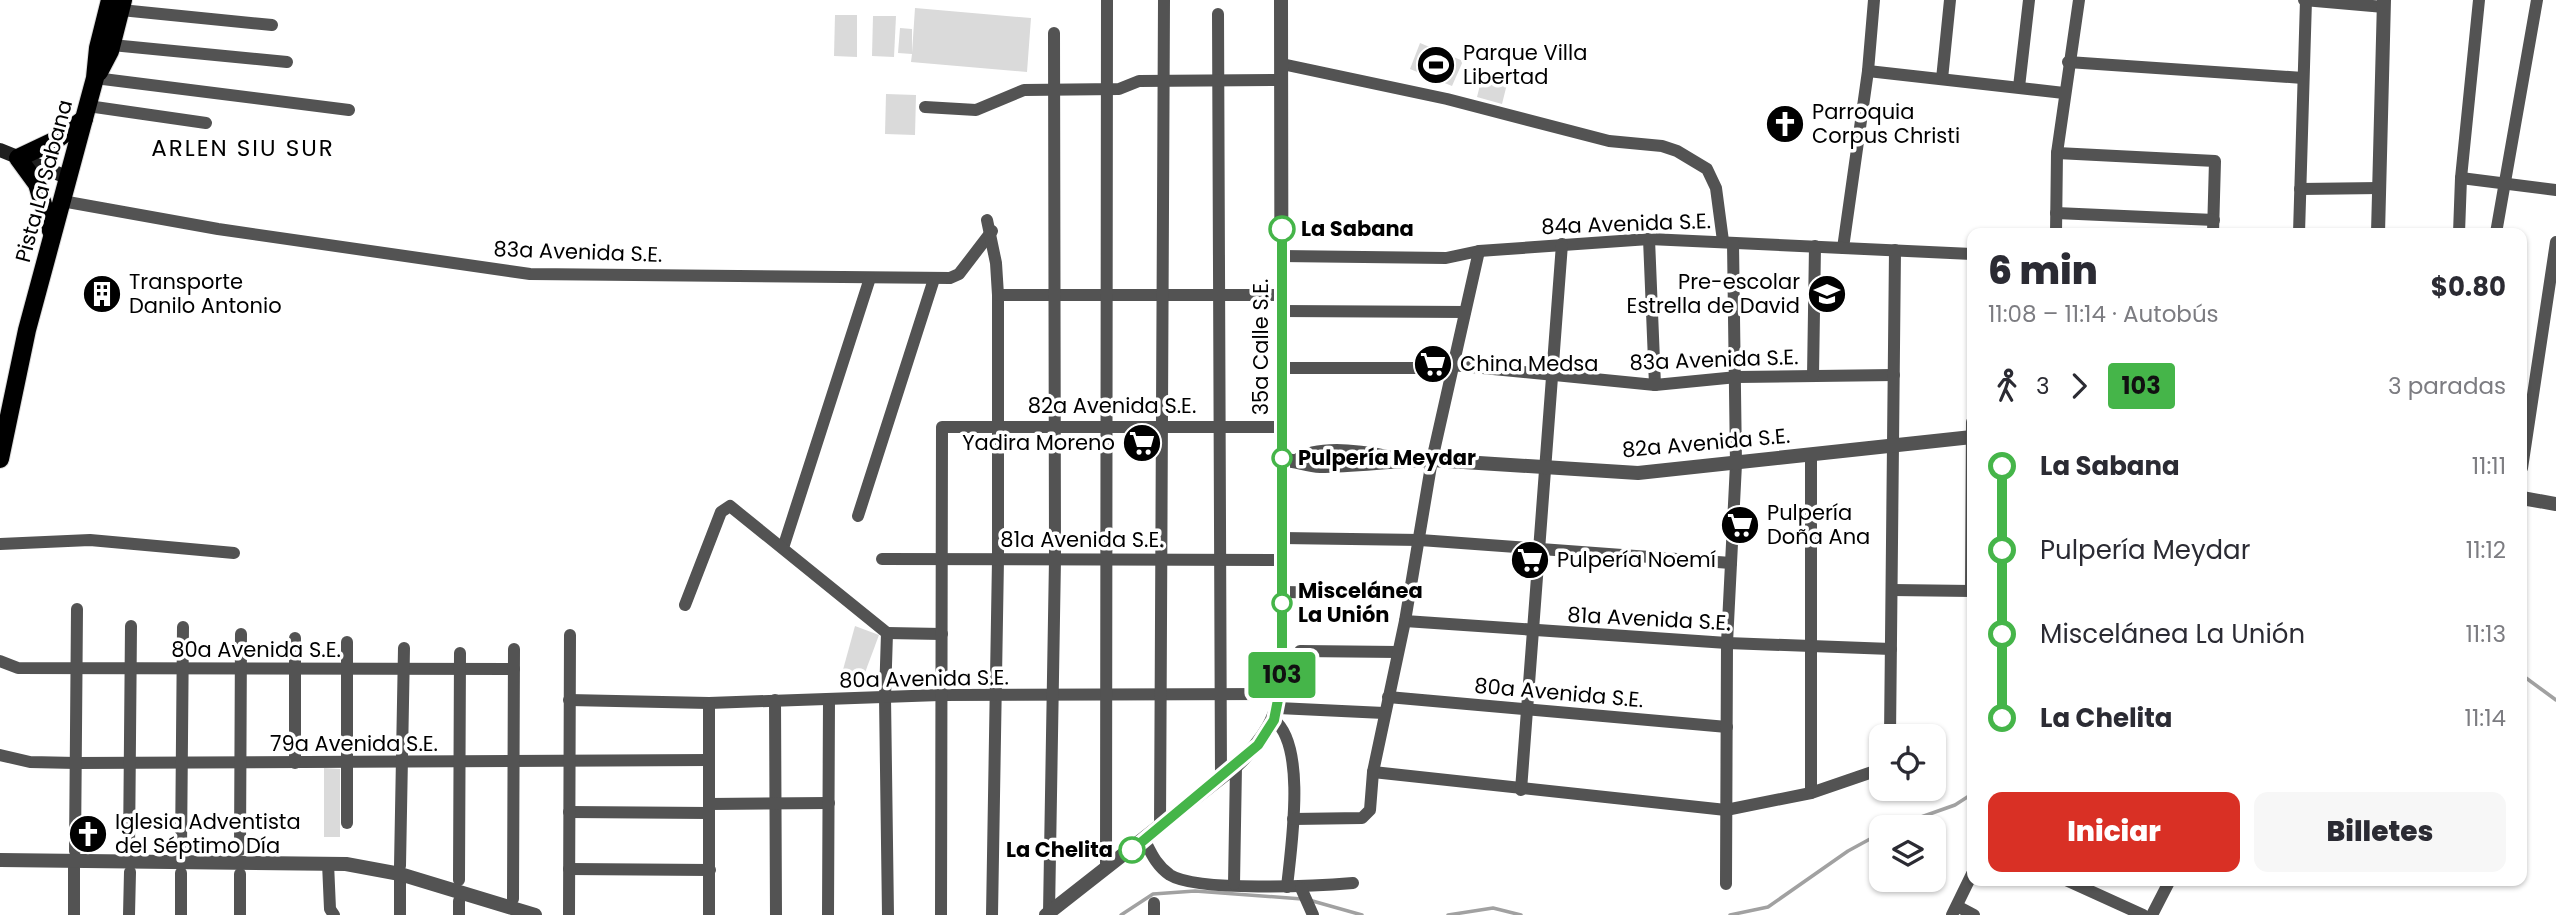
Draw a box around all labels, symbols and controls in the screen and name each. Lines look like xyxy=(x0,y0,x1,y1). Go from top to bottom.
place label: Parque Villa Libertad xyxy=(1463,38,1587,91)
sports icon: Parque Villa Libertad xyxy=(1415,44,1457,86)
street label: Pista La Sabana xyxy=(8,96,79,265)
place label: Parroquia Corpus Christi xyxy=(1812,97,1960,150)
church icon: Parroquia Corpus Christi xyxy=(1764,103,1806,145)
district label: ARLEN SIU SUR xyxy=(151,132,335,164)
street label: 84a Avenida S.E. xyxy=(1541,206,1711,241)
place label: La Sabana xyxy=(1301,214,1414,243)
marker: La Sabana xyxy=(1269,216,1295,242)
street label: 83a Avenida S.E. xyxy=(493,234,663,269)
text: 6 min xyxy=(1988,244,2098,297)
place label: Transporte Danilo Antonio xyxy=(129,267,282,320)
place label: Pre-escolar Estrella de David xyxy=(1627,267,1800,320)
text: $0.80 xyxy=(2431,269,2506,305)
building icon: Transporte Danilo Antonio xyxy=(81,273,123,315)
school or university icon: Pre-escolar Estrella de David xyxy=(1806,273,1848,315)
street label: 35a Calle S.E. xyxy=(1246,279,1275,415)
text: 11:08 – 11:14 · Autobús xyxy=(1988,298,2219,330)
street label: 83a Avenida S.E. xyxy=(1629,342,1799,377)
supermarket icon: China Medsa xyxy=(1412,343,1454,385)
place label: China Medsa xyxy=(1460,349,1599,378)
icon: walk xyxy=(1988,367,2026,405)
icon: forward xyxy=(2060,367,2098,405)
text: 103 xyxy=(2122,369,2161,402)
text: 3 xyxy=(2036,370,2050,402)
text: 3 paradas xyxy=(2388,370,2506,402)
street label: 82a Avenida S.E. xyxy=(1028,391,1196,420)
street label: 82a Avenida S.E. xyxy=(1621,421,1791,464)
supermarket icon: Yadira Moreno xyxy=(1121,422,1163,464)
place label: Yadira Moreno xyxy=(962,428,1115,457)
place label: Pulpería Meydar xyxy=(1298,443,1476,472)
marker: Pulpería Meydar xyxy=(1272,448,1292,468)
text: La Sabana xyxy=(2040,448,2180,484)
text: 11:11 xyxy=(2472,450,2506,482)
place label: Pulpería Doña Ana xyxy=(1767,498,1870,551)
supermarket icon: Pulpería Doña Ana xyxy=(1719,504,1761,546)
street label: 81a Avenida S.E. xyxy=(1000,525,1164,554)
text: Pulpería Meydar xyxy=(2040,532,2250,568)
text: 11:12 xyxy=(2466,534,2506,566)
supermarket icon: Pulpería Noemí xyxy=(1509,539,1551,581)
place label: Pulpería Noemí xyxy=(1557,545,1716,574)
place label: Miscelánea La Unión xyxy=(1298,576,1423,629)
marker: Miscelánea La Unión xyxy=(1272,593,1292,613)
street label: 81a Avenida S.E. xyxy=(1567,600,1731,637)
text: Miscelánea La Unión xyxy=(2040,616,2305,652)
text: 11:13 xyxy=(2465,618,2506,650)
street label: 80a Avenida S.E. xyxy=(171,635,341,664)
line badge: 103 xyxy=(1242,652,1322,698)
text: 103 xyxy=(1262,658,1302,691)
street label: 80a Avenida S.E. xyxy=(839,663,1009,694)
street label: 80a Avenida S.E. xyxy=(1473,671,1645,714)
text: La Chelita xyxy=(2040,700,2172,736)
text: 11:14 xyxy=(2465,702,2506,734)
map controls xyxy=(1869,724,1946,892)
button: locate xyxy=(1869,724,1946,801)
street label: 79a Avenida S.E. xyxy=(270,729,438,758)
button: Iniciar xyxy=(1988,792,2240,872)
button: Billetes xyxy=(2254,792,2506,872)
place label: Iglesia Adventista del Séptimo Día xyxy=(115,807,301,860)
church icon: Iglesia Adventista del Séptimo Día xyxy=(67,813,109,855)
button: layers xyxy=(1869,815,1946,892)
place label: La Chelita xyxy=(1006,835,1113,864)
marker: La Chelita xyxy=(1119,837,1145,863)

